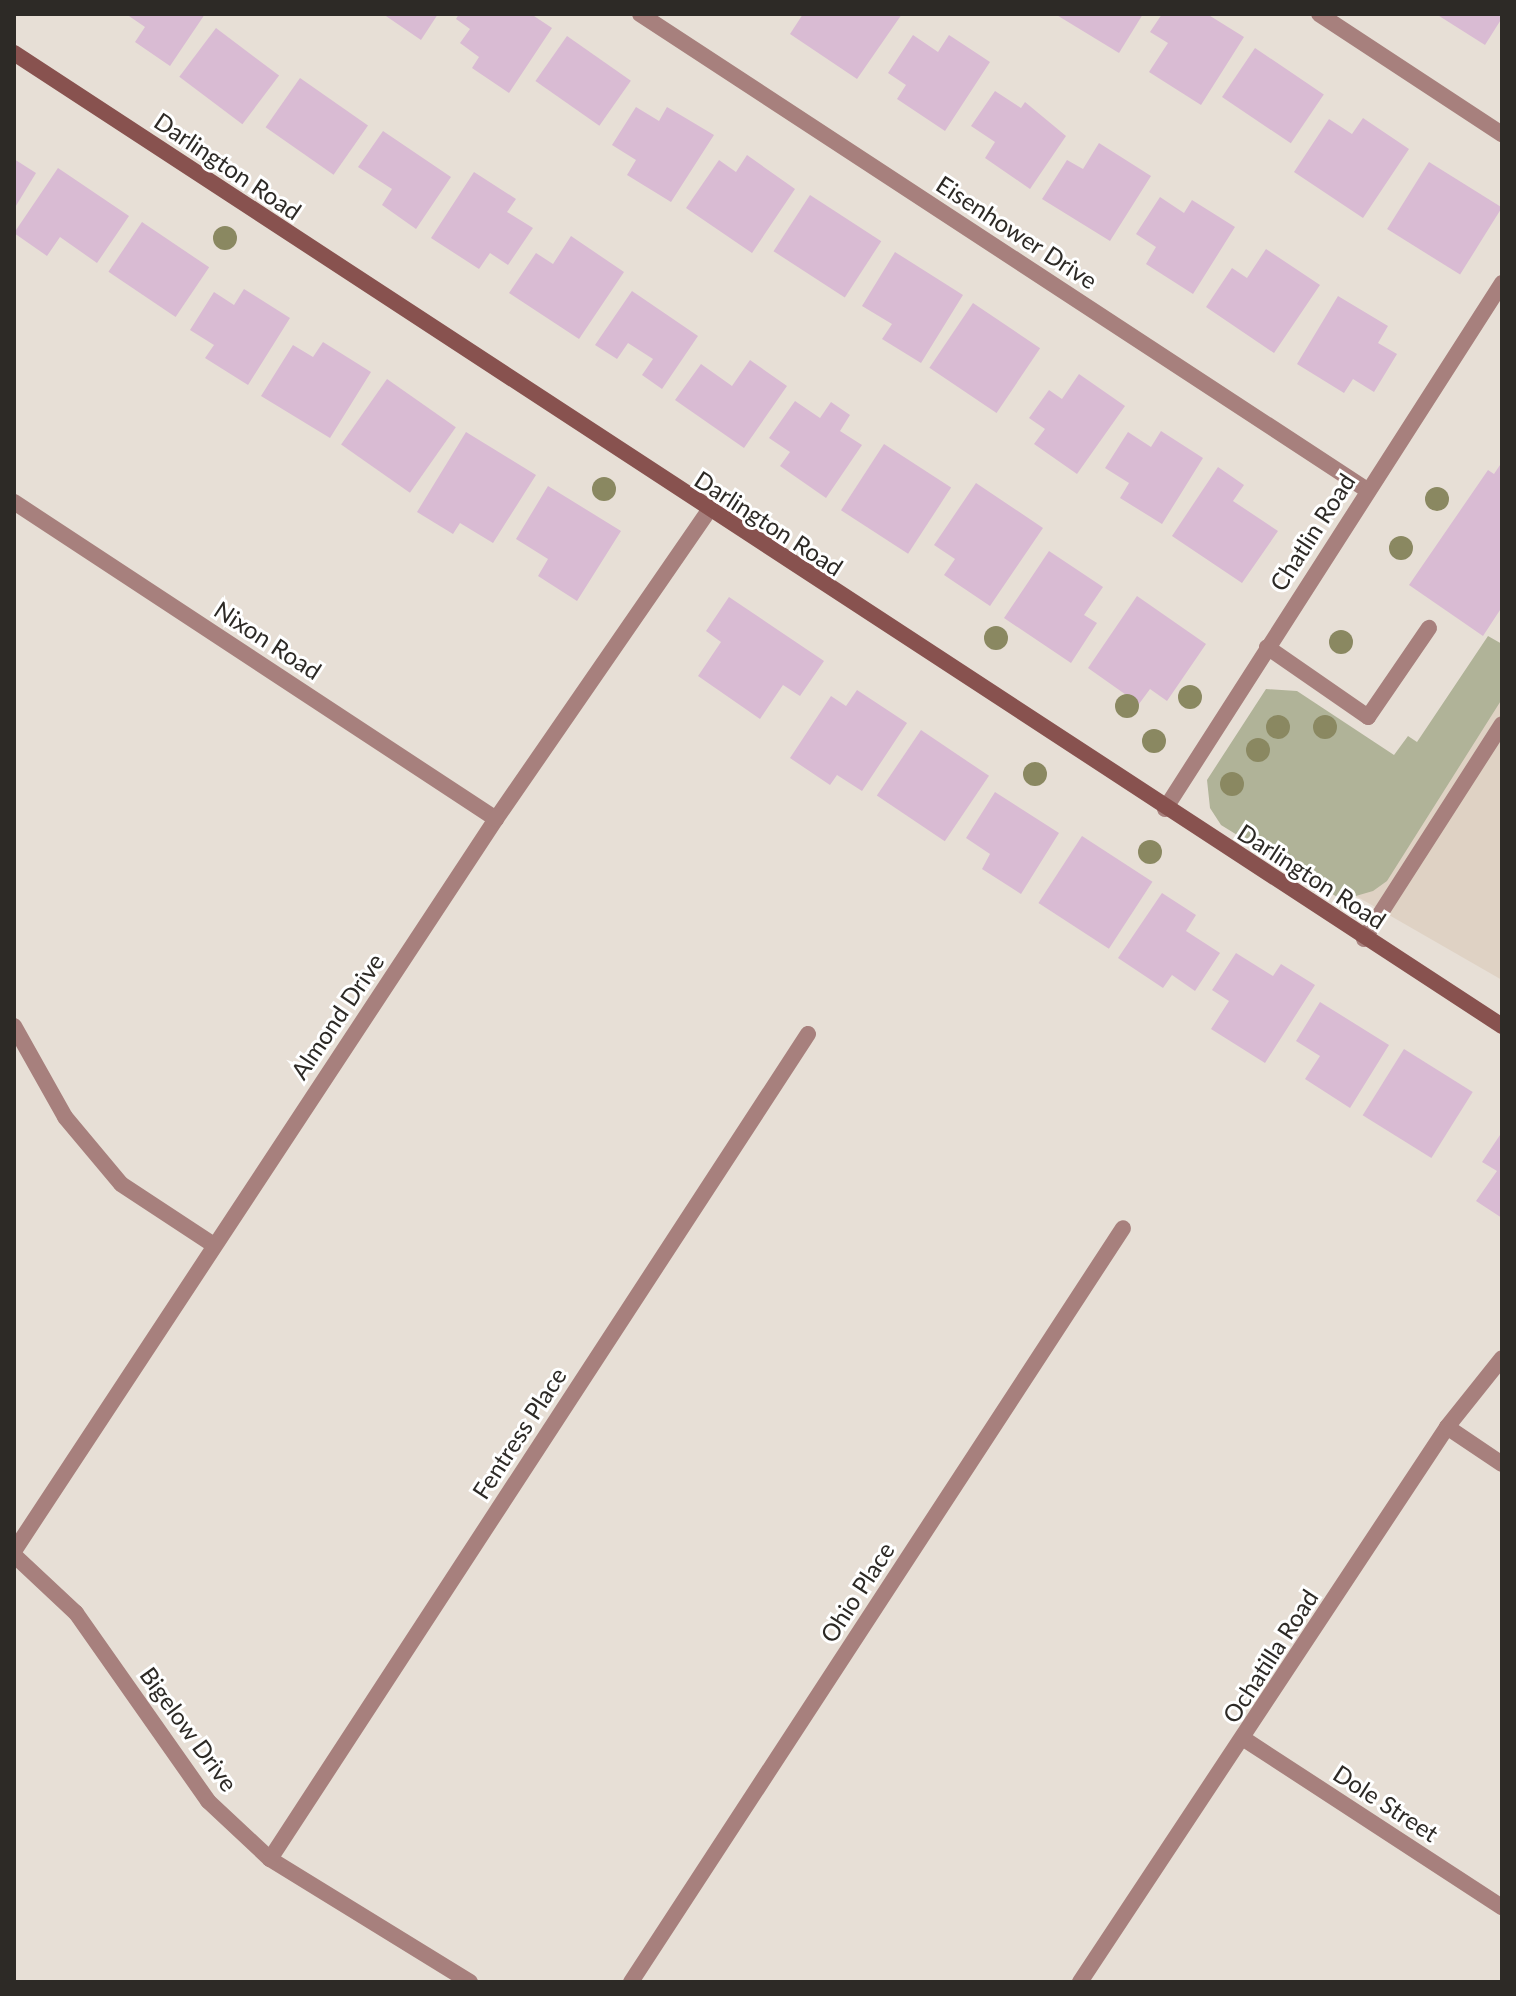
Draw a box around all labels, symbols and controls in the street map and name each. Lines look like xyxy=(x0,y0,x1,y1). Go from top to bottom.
street label: Darlington Road xyxy=(149,106,307,226)
street label: Eisenhower Drive xyxy=(931,169,1103,295)
street label: Darlington Road xyxy=(690,464,848,582)
street label: Chatlin Road xyxy=(1263,468,1361,596)
street label: Nixon Road xyxy=(209,595,327,685)
street label: Darlington Road xyxy=(1233,817,1391,935)
street label: Almond Drive xyxy=(284,948,390,1084)
street label: Fentress Place xyxy=(466,1362,572,1504)
street label: Ohio Place xyxy=(814,1536,900,1648)
street label: Ochatilla Road xyxy=(1216,1584,1324,1728)
street label: Bigelow Drive xyxy=(134,1661,244,1797)
street label: Dole Street xyxy=(1328,1758,1444,1848)

